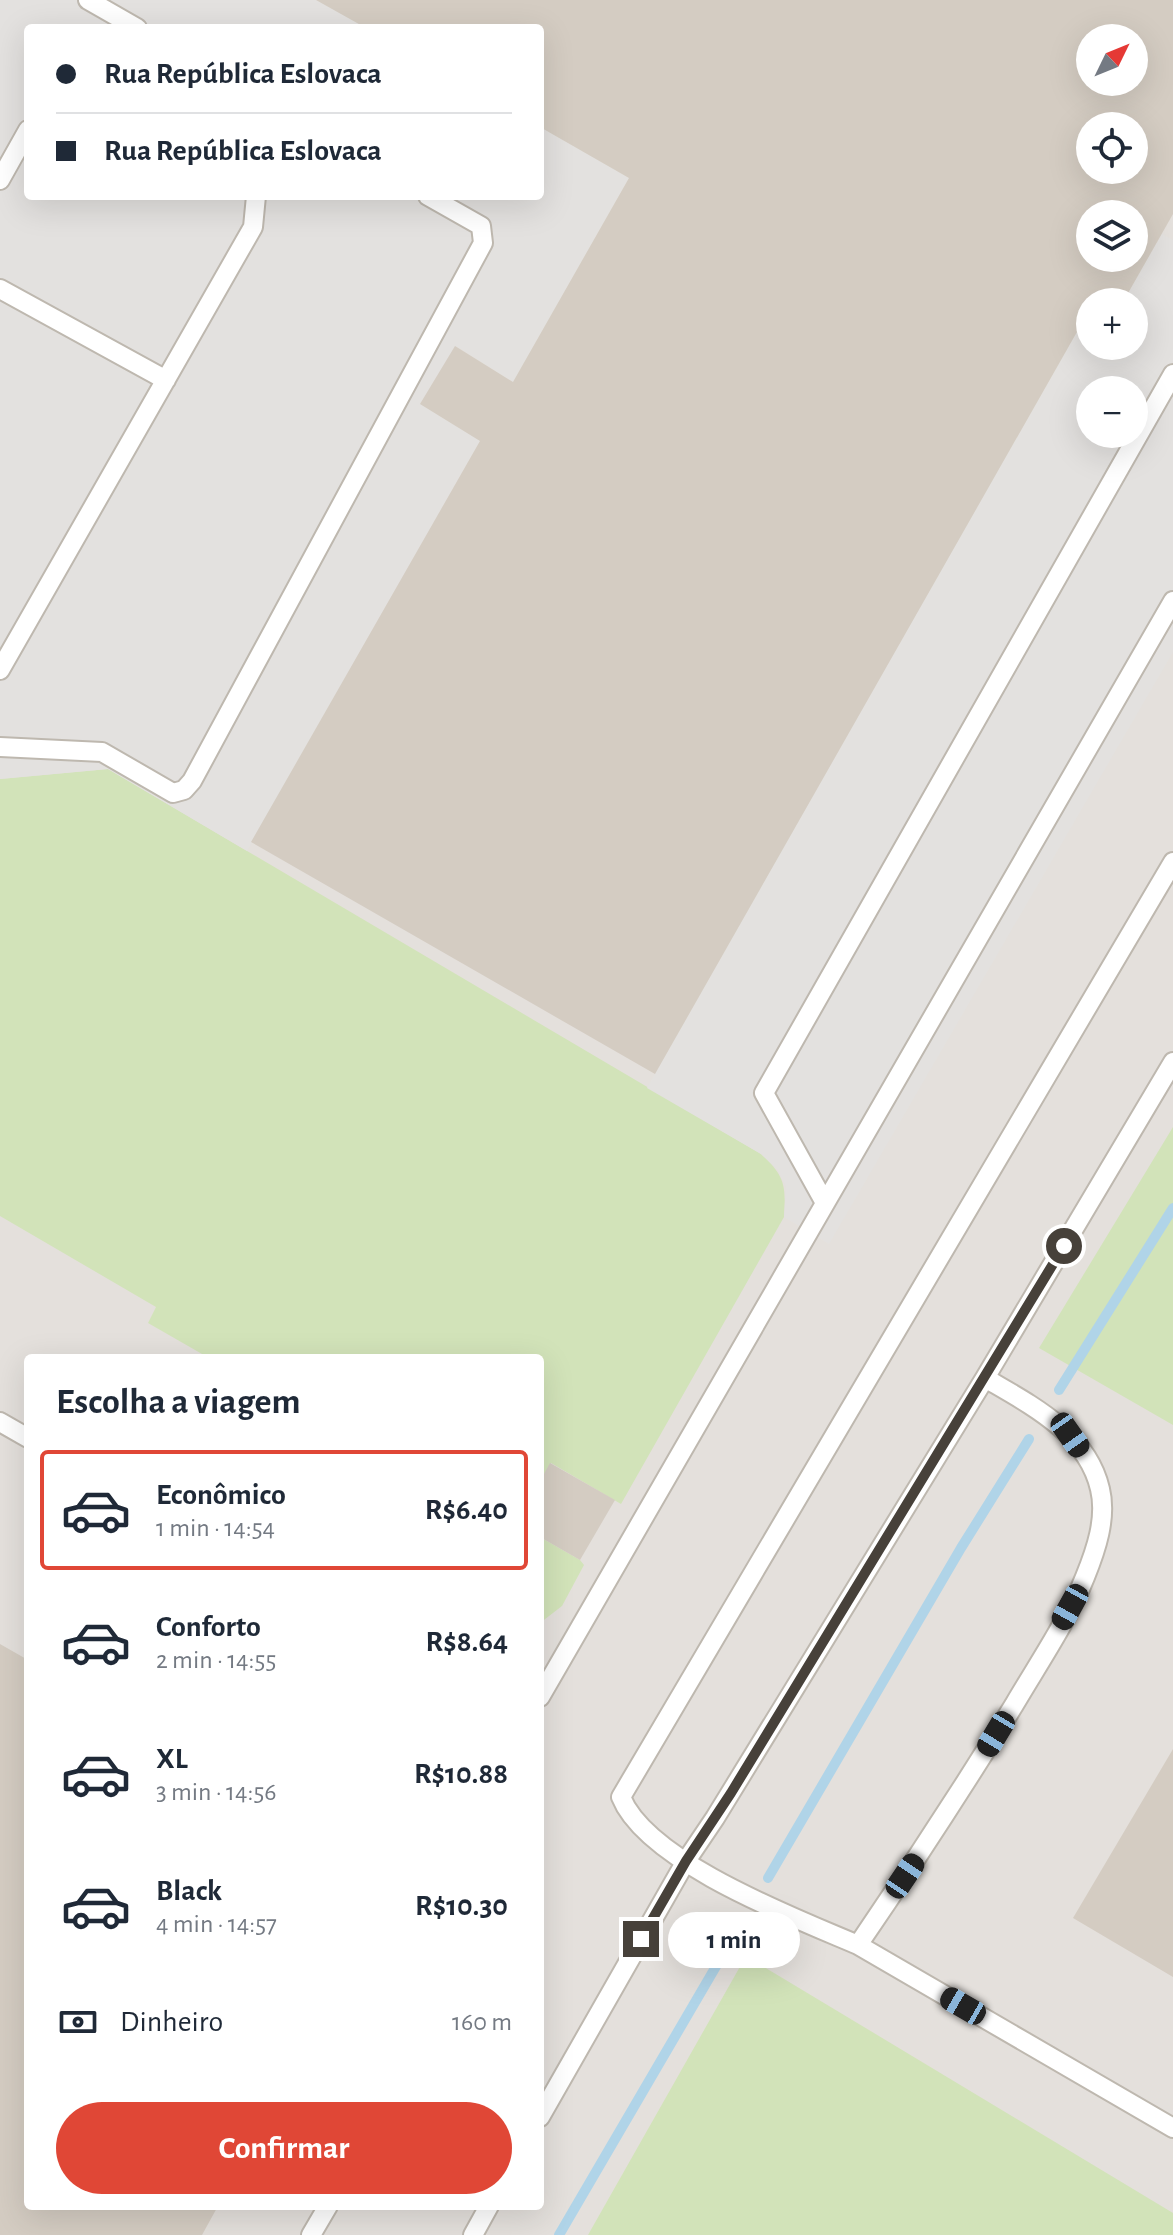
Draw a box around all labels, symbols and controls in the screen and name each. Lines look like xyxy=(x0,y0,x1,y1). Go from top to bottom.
north arrow xyxy=(1076,24,1148,96)
map controls xyxy=(1076,24,1148,448)
text: Rua República Eslovaca xyxy=(104,59,382,89)
button: locate xyxy=(1076,112,1148,184)
text: Rua República Eslovaca xyxy=(104,136,382,166)
button: layers xyxy=(1076,200,1148,272)
button: + xyxy=(1076,288,1148,360)
button: − xyxy=(1076,376,1148,448)
route start xyxy=(1046,1228,1082,1264)
text: Escolha a viagem xyxy=(56,1384,301,1420)
car xyxy=(1046,1408,1094,1462)
icon: car xyxy=(60,1474,132,1546)
text: Econômico xyxy=(156,1480,286,1510)
text: R$6.40 xyxy=(425,1495,508,1525)
text: 1 min · 14:54 xyxy=(156,1515,275,1541)
car xyxy=(1048,1580,1092,1634)
icon: car xyxy=(60,1606,132,1678)
text: Conforto xyxy=(156,1612,261,1642)
text: R$8.64 xyxy=(426,1627,508,1657)
text: 2 min · 14:55 xyxy=(156,1647,276,1673)
car xyxy=(973,1707,1019,1761)
icon: car xyxy=(60,1738,132,1810)
text: XL xyxy=(156,1744,188,1774)
text: R$10.88 xyxy=(414,1759,508,1789)
text: 3 min · 14:56 xyxy=(156,1779,277,1805)
car xyxy=(882,1849,928,1903)
icon: car xyxy=(60,1870,132,1942)
text: Black xyxy=(156,1876,222,1906)
text: R$10.30 xyxy=(415,1891,508,1921)
text: 4 min · 14:57 xyxy=(156,1911,277,1937)
callout: 1 min xyxy=(669,1911,801,1967)
route end xyxy=(623,1921,659,1957)
text: 1 min xyxy=(707,1927,761,1953)
car xyxy=(936,1984,990,2028)
icon: cash xyxy=(56,2000,100,2044)
text: Dinheiro xyxy=(120,2007,223,2037)
text: 160 m xyxy=(452,2009,512,2035)
button: Confirmar xyxy=(56,2102,512,2194)

